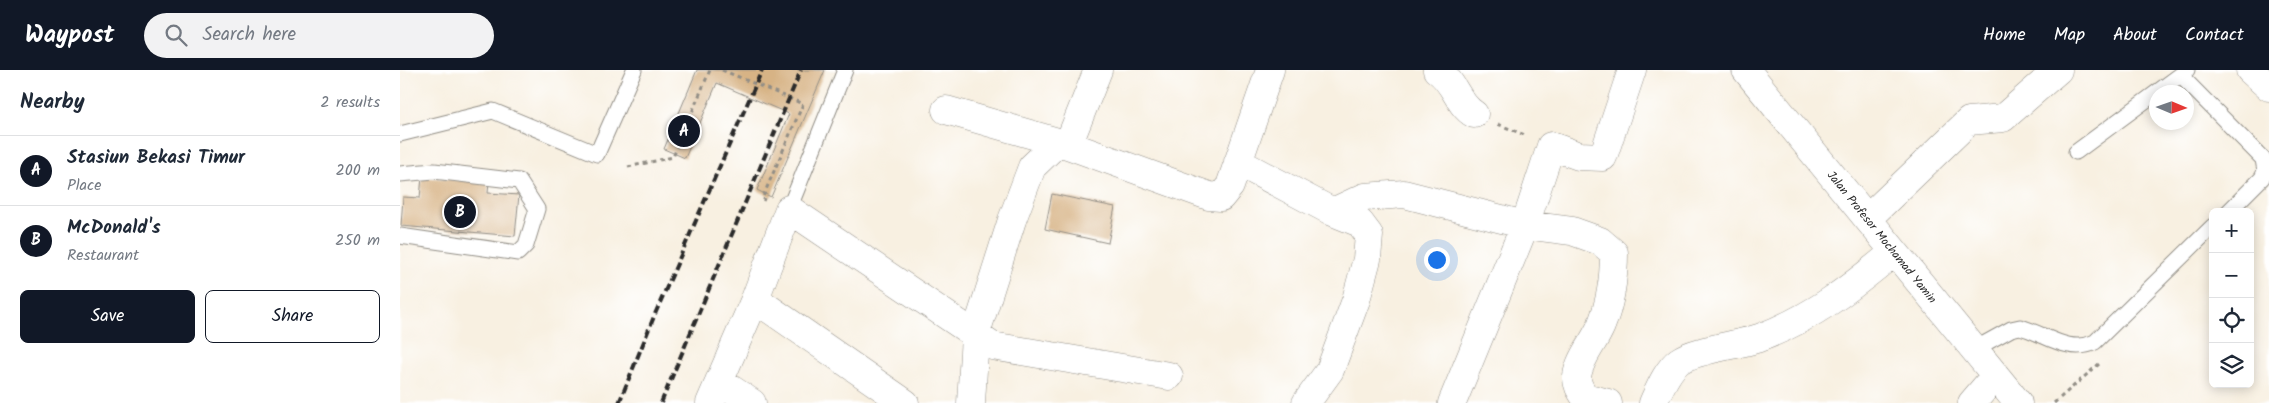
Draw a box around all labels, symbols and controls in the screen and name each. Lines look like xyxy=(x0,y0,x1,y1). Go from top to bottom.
search box xyxy=(144,13,494,58)
text: Waypost xyxy=(25,16,114,55)
text: Search here xyxy=(202,20,296,50)
icon: search xyxy=(162,21,190,49)
text: Home xyxy=(1983,21,2026,50)
text: Map xyxy=(2054,21,2085,50)
text: About xyxy=(2113,21,2157,50)
text: Contact xyxy=(2185,21,2244,50)
north arrow xyxy=(2149,85,2194,130)
text: Nearby xyxy=(20,86,85,119)
text: 2 results xyxy=(320,90,380,115)
pin: A xyxy=(668,112,700,150)
text: Stasiun Bekasi Timur xyxy=(67,143,245,173)
text: A xyxy=(31,158,41,183)
text: 200 m xyxy=(336,158,380,183)
street label: Jalan Profesor Mochamad Yamin xyxy=(1822,167,1941,308)
text: Place xyxy=(67,173,101,198)
pin: B xyxy=(444,193,476,231)
map controls xyxy=(2209,208,2254,388)
button: + xyxy=(2209,208,2254,253)
text: McDonald's xyxy=(67,213,161,243)
text: B xyxy=(31,228,41,253)
text: 250 m xyxy=(335,228,380,253)
text: Restaurant xyxy=(67,243,139,268)
your location xyxy=(1424,247,1450,273)
button: − xyxy=(2209,253,2254,298)
button: Save xyxy=(20,290,195,343)
button: Share xyxy=(205,290,380,343)
button: locate xyxy=(2209,298,2254,343)
button: layers xyxy=(2209,343,2254,388)

